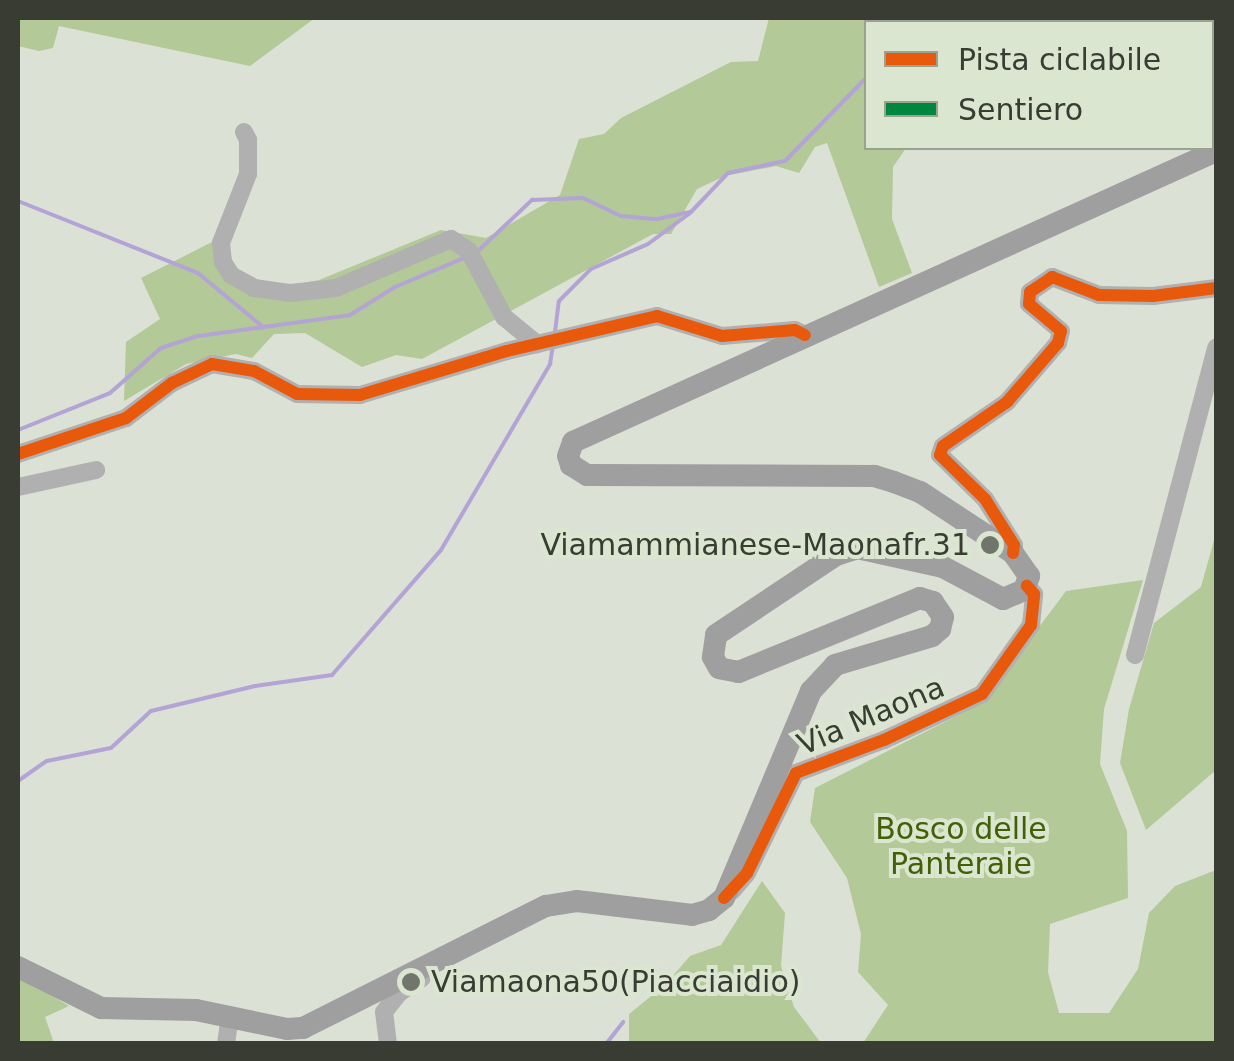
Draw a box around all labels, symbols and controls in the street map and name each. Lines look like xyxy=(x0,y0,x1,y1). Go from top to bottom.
legend xyxy=(864,20,1214,150)
text: Pista ciclabile xyxy=(958,42,1161,77)
text: Sentiero xyxy=(958,92,1083,127)
place label: Viamammianese-Maonafr.31 xyxy=(540,527,970,563)
marker: Viamammianese-Maonafr.31 xyxy=(979,534,1001,556)
street label: Via Maona xyxy=(792,669,950,763)
park label: Bosco delle Panteraie xyxy=(875,811,1047,882)
place label: Viamaona50(Piacciaidio) xyxy=(431,964,800,1000)
marker: Viamaona50(Piacciaidio) xyxy=(400,971,422,993)

